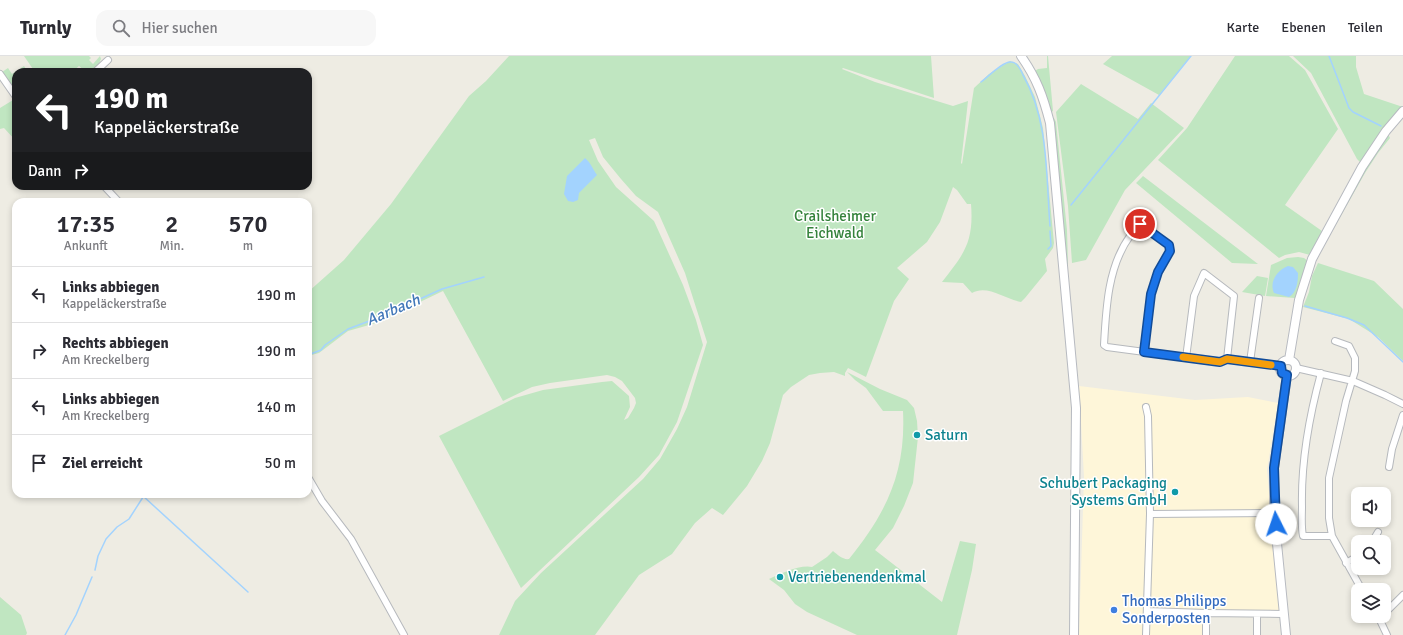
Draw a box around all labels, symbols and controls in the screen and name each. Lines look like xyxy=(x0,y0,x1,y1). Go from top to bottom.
search box xyxy=(96,10,376,46)
text: Turnly xyxy=(20,16,72,40)
icon: search xyxy=(110,17,132,39)
text: Hier suchen xyxy=(142,19,218,37)
text: Karte xyxy=(1227,19,1259,36)
text: Ebenen xyxy=(1281,19,1326,36)
text: Teilen xyxy=(1348,19,1383,36)
text: 190 m xyxy=(94,82,168,116)
icon: left xyxy=(28,84,80,136)
text: Kappeläckerstraße xyxy=(94,116,239,138)
icon: right xyxy=(70,160,92,182)
text: Dann xyxy=(28,162,62,180)
park label: Crailsheimer Eichwald xyxy=(794,207,876,242)
pin xyxy=(1123,207,1157,241)
text: 17:35 xyxy=(56,209,115,239)
text: 2 xyxy=(165,209,178,239)
text: 570 xyxy=(229,209,267,239)
icon: arrive xyxy=(1129,213,1151,235)
text: Ankunft xyxy=(64,238,108,254)
text: Min. xyxy=(160,238,184,254)
text: m xyxy=(243,238,253,254)
text: Links abbiegen xyxy=(62,278,159,296)
icon: left xyxy=(28,284,50,306)
text: 190 m xyxy=(256,286,296,304)
water label: Aarbach xyxy=(363,289,424,330)
text: Kappeläckerstraße xyxy=(62,296,167,312)
text: Rechts abbiegen xyxy=(62,334,169,352)
icon: right xyxy=(28,340,50,362)
text: 190 m xyxy=(256,342,296,360)
text: Am Kreckelberg xyxy=(62,352,150,368)
text: Links abbiegen xyxy=(62,390,159,408)
icon: left xyxy=(28,396,50,418)
text: 140 m xyxy=(256,398,296,416)
text: Am Kreckelberg xyxy=(62,408,150,424)
place label: Saturn xyxy=(925,426,968,444)
marker: Saturn xyxy=(912,430,922,440)
icon: arrive xyxy=(28,452,50,474)
text: Ziel erreicht xyxy=(62,454,143,472)
text: 50 m xyxy=(265,454,296,472)
place label: Schubert Packaging Systems GmbH xyxy=(1040,474,1167,509)
marker: Schubert Packaging Systems GmbH xyxy=(1170,487,1180,497)
map controls xyxy=(1351,487,1391,623)
button: sound xyxy=(1351,487,1391,527)
position arrow xyxy=(1255,503,1297,545)
button: search xyxy=(1351,535,1391,575)
place label: Vertriebenendenkmal xyxy=(788,568,926,586)
marker: Vertriebenendenkmal xyxy=(775,572,785,582)
button: layers xyxy=(1351,583,1391,623)
place label: Thomas Philipps Sonderposten xyxy=(1122,592,1227,627)
marker: Thomas Philipps Sonderposten xyxy=(1109,605,1119,615)

